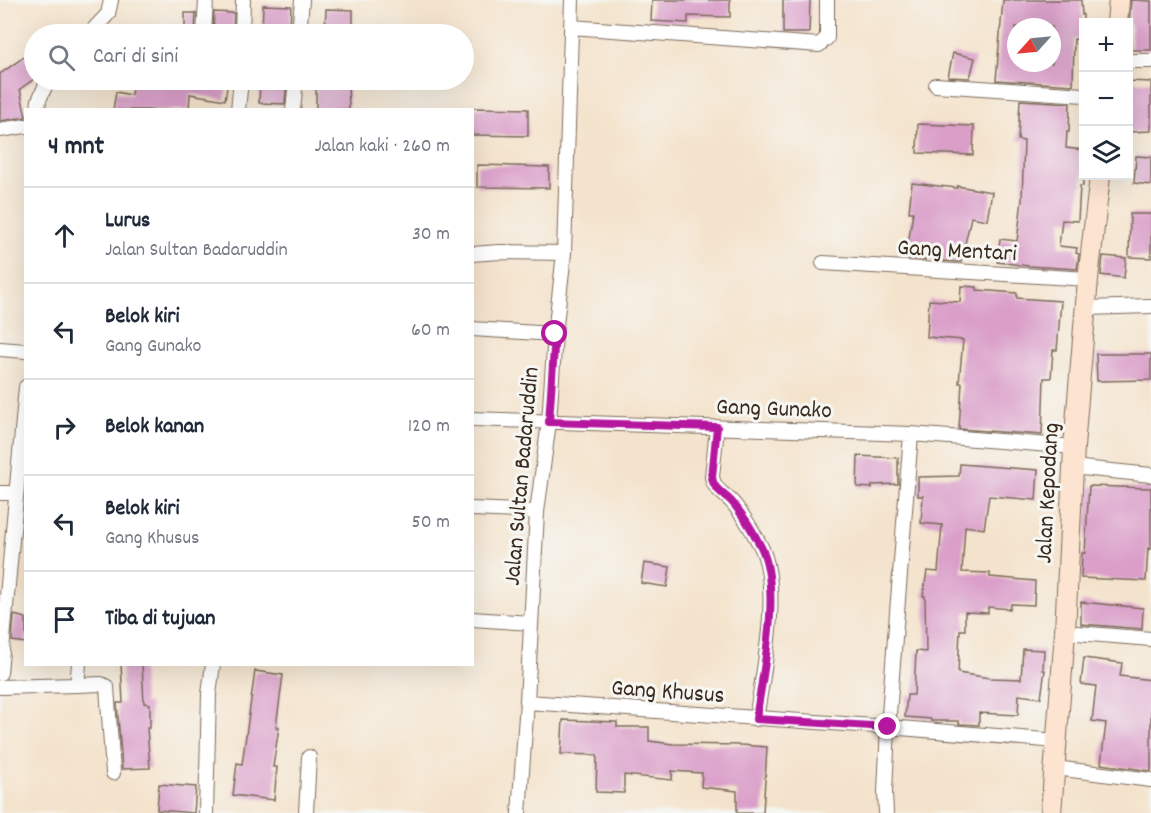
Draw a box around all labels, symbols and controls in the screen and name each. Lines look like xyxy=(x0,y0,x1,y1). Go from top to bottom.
north arrow xyxy=(1007,18,1061,72)
map controls xyxy=(1079,18,1133,180)
button: + xyxy=(1079,18,1133,72)
search box xyxy=(24,24,474,90)
icon: search xyxy=(45,41,78,74)
text: Cari di sini xyxy=(93,42,178,73)
button: − xyxy=(1079,72,1133,126)
button: layers xyxy=(1079,126,1133,180)
text: 4 mnt xyxy=(48,129,104,166)
text: Jalan kaki · 260 m xyxy=(314,133,450,161)
text: Lurus xyxy=(105,206,150,237)
icon: ahead xyxy=(48,219,81,252)
text: 30 m xyxy=(412,221,450,249)
street label: Gang Mentari xyxy=(896,232,1017,272)
text: Jalan Sultan Badaruddin xyxy=(105,237,288,265)
text: Belok kiri xyxy=(105,302,179,333)
icon: left xyxy=(48,315,81,348)
text: 60 m xyxy=(411,317,450,345)
route start xyxy=(541,320,567,346)
text: Gang Gunako xyxy=(105,333,202,361)
street label: Jalan Sultan Badaruddin xyxy=(496,366,549,587)
street label: Gang Gunako xyxy=(715,391,832,429)
icon: right xyxy=(48,411,81,444)
text: Belok kanan xyxy=(105,412,204,443)
text: 120 m xyxy=(408,413,450,441)
street label: Jalan Kepodang xyxy=(1028,422,1070,564)
text: Belok kiri xyxy=(105,494,179,525)
icon: left xyxy=(48,507,81,540)
text: 50 m xyxy=(412,509,450,537)
text: Gang Khusus xyxy=(105,525,200,553)
icon: arrive xyxy=(48,603,81,636)
text: Tiba di tujuan xyxy=(105,604,215,635)
street label: Gang Khusus xyxy=(610,672,726,714)
route end xyxy=(874,713,900,739)

